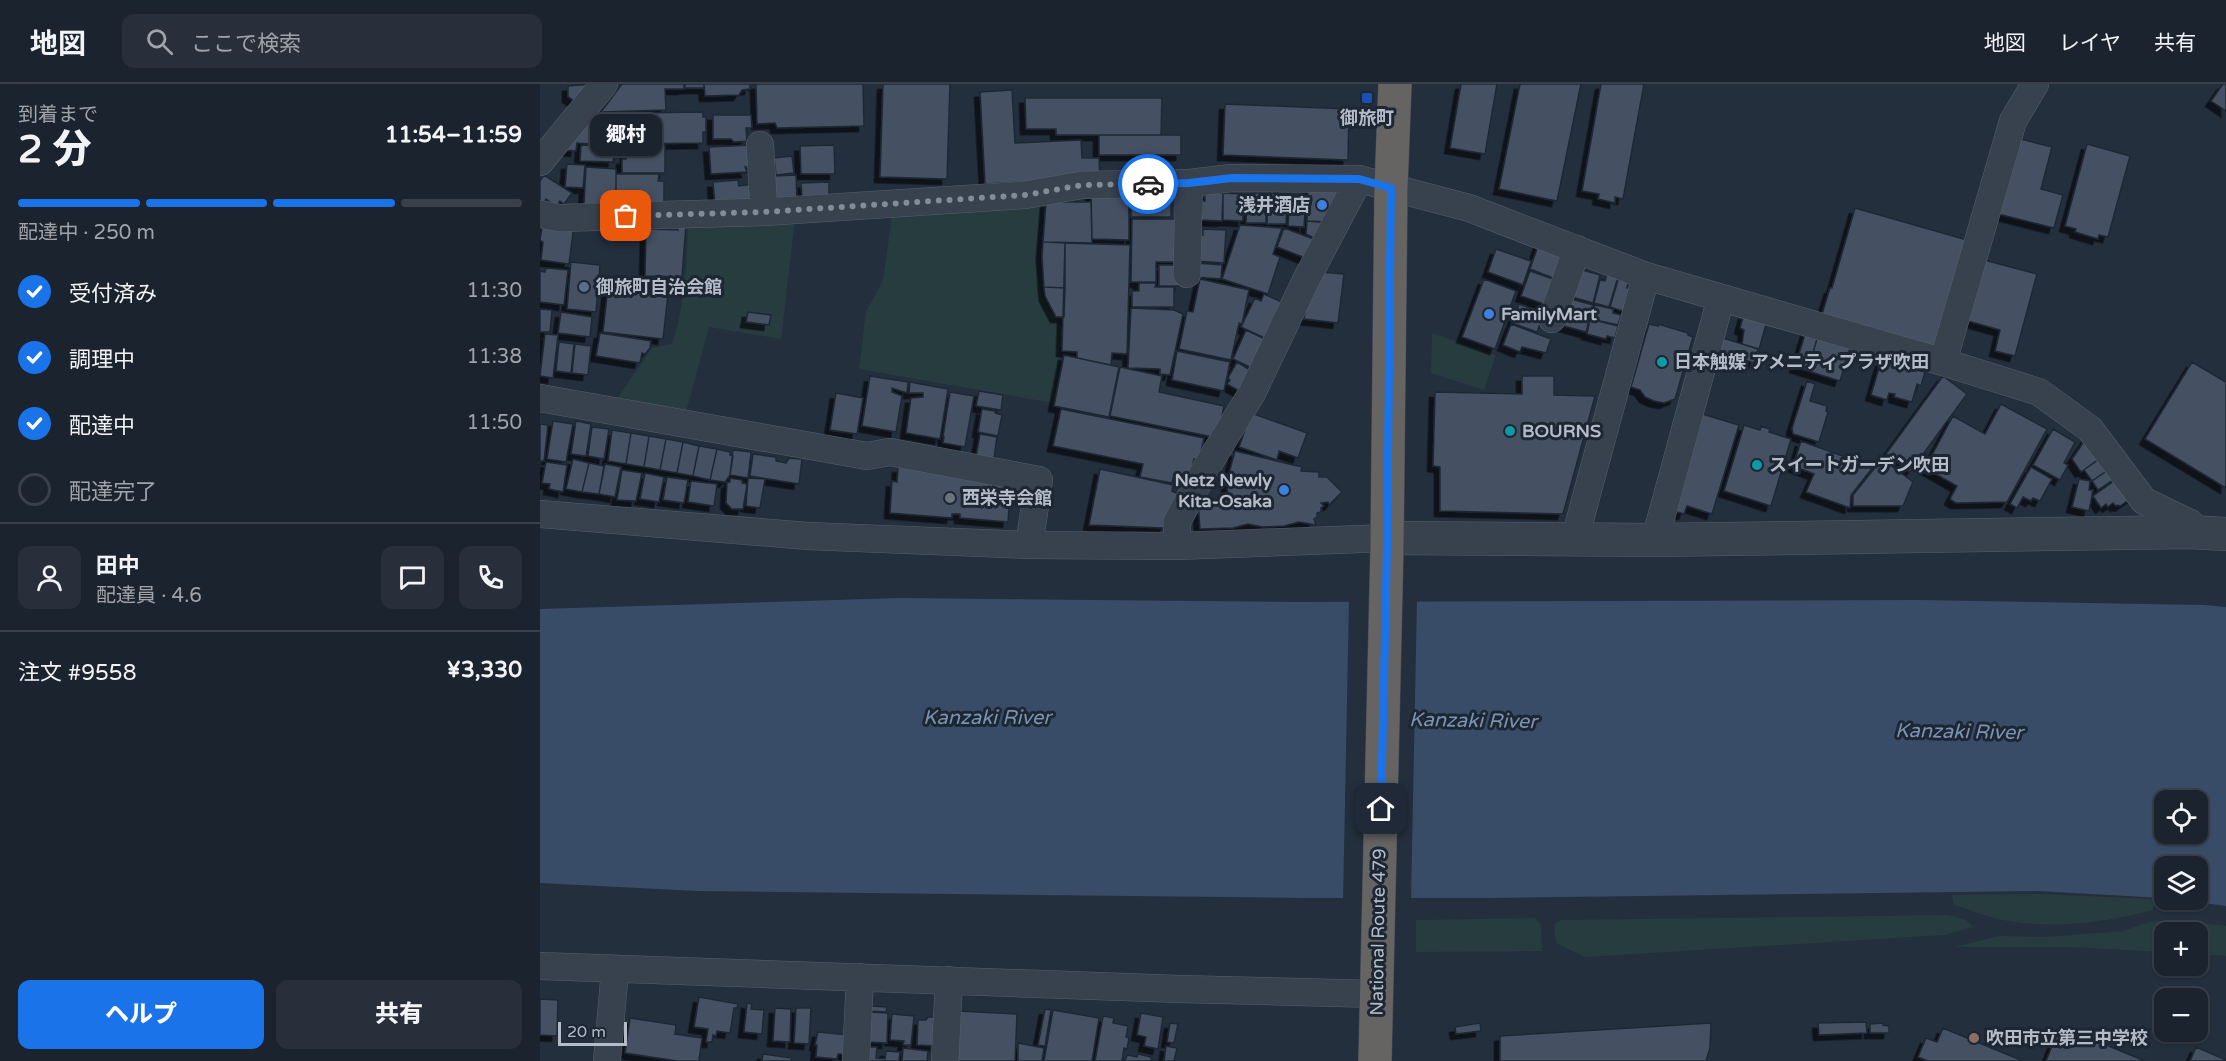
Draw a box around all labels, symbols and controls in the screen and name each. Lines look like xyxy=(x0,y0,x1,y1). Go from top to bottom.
search box xyxy=(122,14,542,68)
icon: search xyxy=(143,25,176,58)
text: 地図 xyxy=(30,27,86,61)
text: ここで検索 xyxy=(191,31,301,57)
text: 地図 xyxy=(1984,31,2026,56)
text: レイヤ xyxy=(2059,31,2121,56)
text: 共有 xyxy=(2154,31,2196,56)
marker: 御旅町 xyxy=(1360,91,1374,105)
text: 到着まで xyxy=(18,103,98,127)
place label: 御旅町 xyxy=(1339,107,1394,129)
callout: 郷村 xyxy=(590,114,662,156)
text: 11:54–11:59 xyxy=(385,122,522,148)
text: 郷村 xyxy=(606,123,646,147)
text: 2 分 xyxy=(18,126,92,173)
courier xyxy=(1118,154,1178,214)
icon: car xyxy=(1132,168,1165,201)
pin xyxy=(600,190,651,241)
place label: 浅井酒店 xyxy=(1238,194,1310,216)
marker: 浅井酒店 xyxy=(1315,198,1329,212)
icon: bag xyxy=(609,199,642,232)
text: 配達中 · 250 m xyxy=(18,221,155,245)
icon: check xyxy=(18,275,51,308)
place label: 御旅町自治会館 xyxy=(595,276,722,298)
text: 11:30 xyxy=(467,279,522,303)
marker: 御旅町自治会館 xyxy=(577,280,591,294)
text: 受付済み xyxy=(69,281,157,307)
place label: FamilyMart xyxy=(1501,303,1597,325)
marker: FamilyMart xyxy=(1482,307,1496,321)
icon: check xyxy=(18,341,51,374)
text: 11:38 xyxy=(467,345,522,369)
text: 調理中 xyxy=(69,347,135,373)
place label: 日本触媒 アメニティプラザ吹田 xyxy=(1674,351,1929,373)
marker: 日本触媒 アメニティプラザ吹田 xyxy=(1655,355,1669,369)
icon: check xyxy=(18,407,51,440)
text: 11:50 xyxy=(467,411,522,435)
text: 配達中 xyxy=(69,413,135,439)
place label: BOURNS xyxy=(1522,420,1601,442)
marker: BOURNS xyxy=(1503,424,1517,438)
place label: スイートガーデン吹田 xyxy=(1769,454,1949,476)
marker: スイートガーデン吹田 xyxy=(1750,458,1764,472)
place label: Netz Newly Kita-Osaka xyxy=(1174,469,1272,512)
text: 配達完了 xyxy=(69,479,157,505)
marker: Netz Newly Kita-Osaka xyxy=(1277,483,1291,497)
place label: 西栄寺会館 xyxy=(962,487,1052,509)
marker: 西栄寺会館 xyxy=(943,491,957,505)
button: person xyxy=(18,546,81,609)
button: chat xyxy=(381,546,444,609)
button: phone xyxy=(459,546,522,609)
text: 田中 xyxy=(96,553,140,579)
text: 配達員 · 4.6 xyxy=(96,584,202,608)
text: ¥3,330 xyxy=(447,657,522,683)
text: 注文 #9558 xyxy=(18,660,136,686)
water label: Kanzaki River xyxy=(923,706,1053,730)
water label: Kanzaki River xyxy=(1409,708,1539,734)
water label: Kanzaki River xyxy=(1895,719,2025,745)
pin xyxy=(1355,783,1406,834)
map controls xyxy=(2154,790,2208,1042)
button: locate xyxy=(2154,790,2208,844)
icon: home xyxy=(1364,792,1397,825)
street label: National Route 479 xyxy=(1366,848,1390,1016)
button: layers xyxy=(2154,856,2208,910)
button: + xyxy=(2154,922,2208,976)
button: ヘルプ xyxy=(18,980,264,1049)
button: 共有 xyxy=(276,980,522,1049)
button: − xyxy=(2154,988,2208,1042)
scale bar xyxy=(558,1019,627,1046)
text: 20 m xyxy=(567,1022,606,1042)
place label: 吹田市立第三中学校 xyxy=(1986,1027,2148,1049)
marker: 吹田市立第三中学校 xyxy=(1967,1031,1981,1045)

